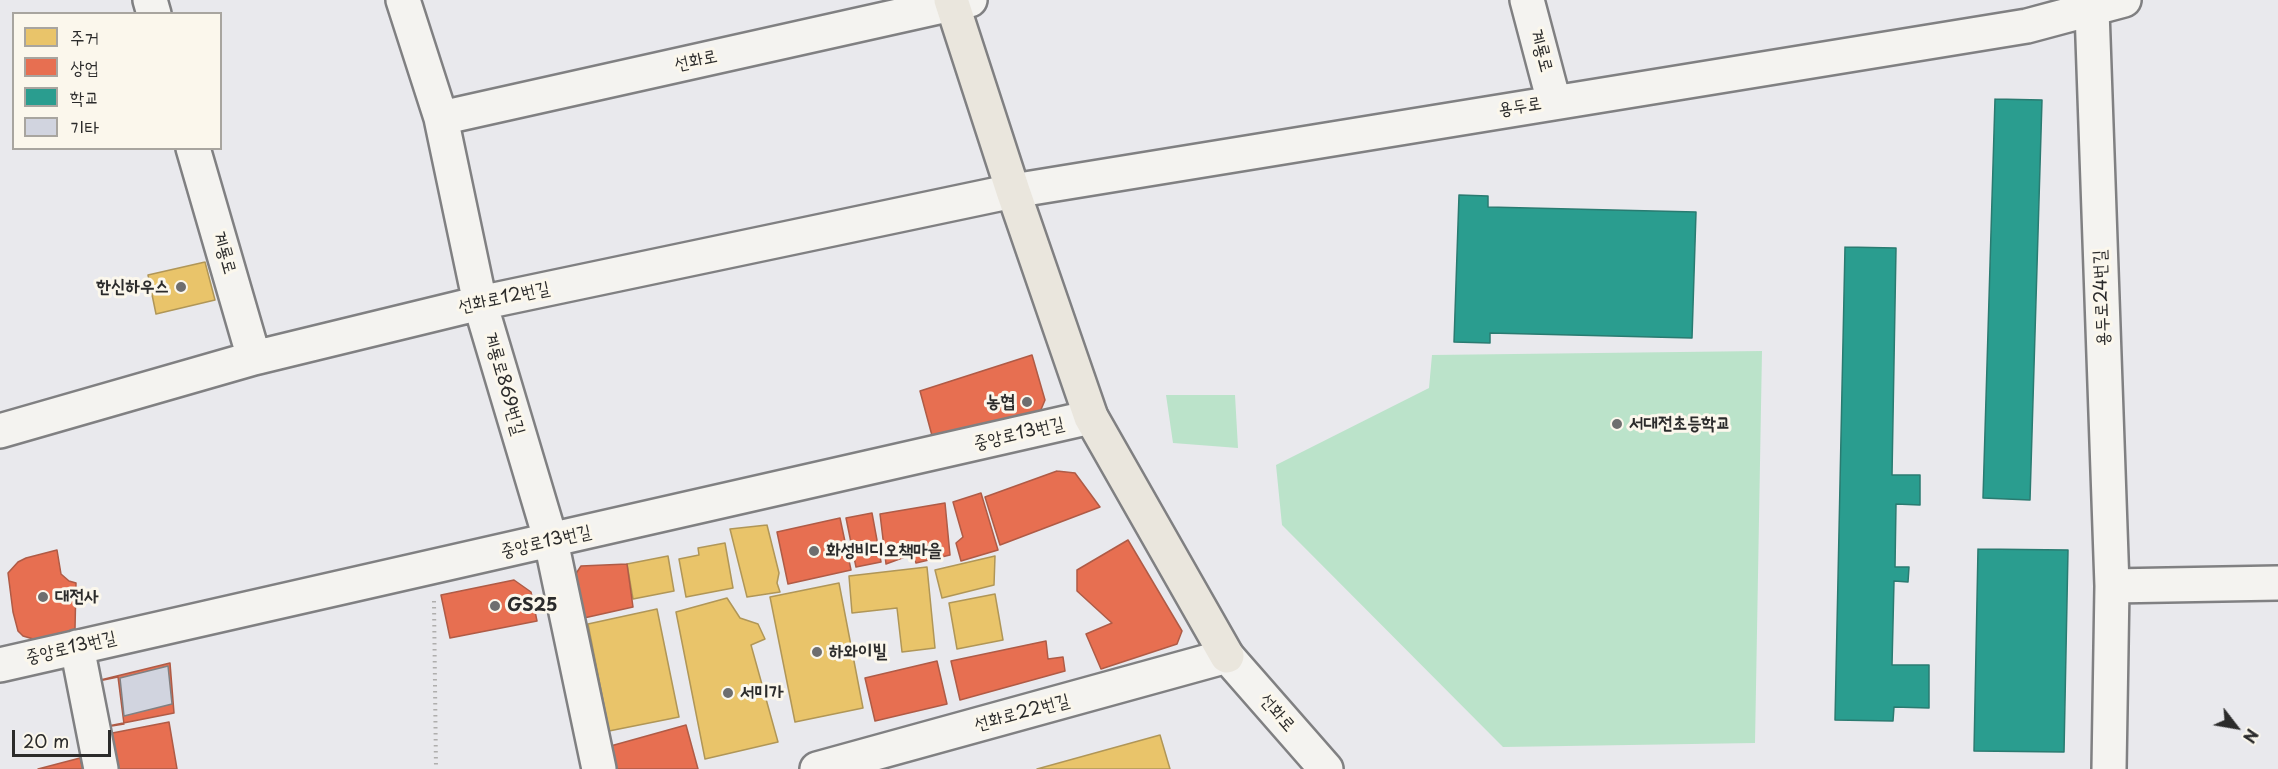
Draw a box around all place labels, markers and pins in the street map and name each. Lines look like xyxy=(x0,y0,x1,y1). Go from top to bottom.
place label: 한신하우스 xyxy=(97,276,169,298)
marker: 한신하우스 xyxy=(174,280,188,294)
place label: 농협 xyxy=(986,391,1015,413)
marker: 농협 xyxy=(1020,395,1034,409)
place label: 서대전초등학교 xyxy=(1629,413,1730,435)
marker: 서대전초등학교 xyxy=(1610,417,1624,431)
place label: 화성비디오책마을 xyxy=(826,540,942,562)
marker: 화성비디오책마을 xyxy=(807,544,821,558)
place label: 대전사 xyxy=(55,586,98,608)
marker: 대전사 xyxy=(36,590,50,604)
place label: GS25 xyxy=(507,595,558,617)
marker: GS25 xyxy=(488,599,502,613)
place label: 하와이빌 xyxy=(829,641,887,663)
marker: 하와이빌 xyxy=(810,645,824,659)
place label: 서미가 xyxy=(740,682,783,704)
marker: 서미가 xyxy=(721,686,735,700)

